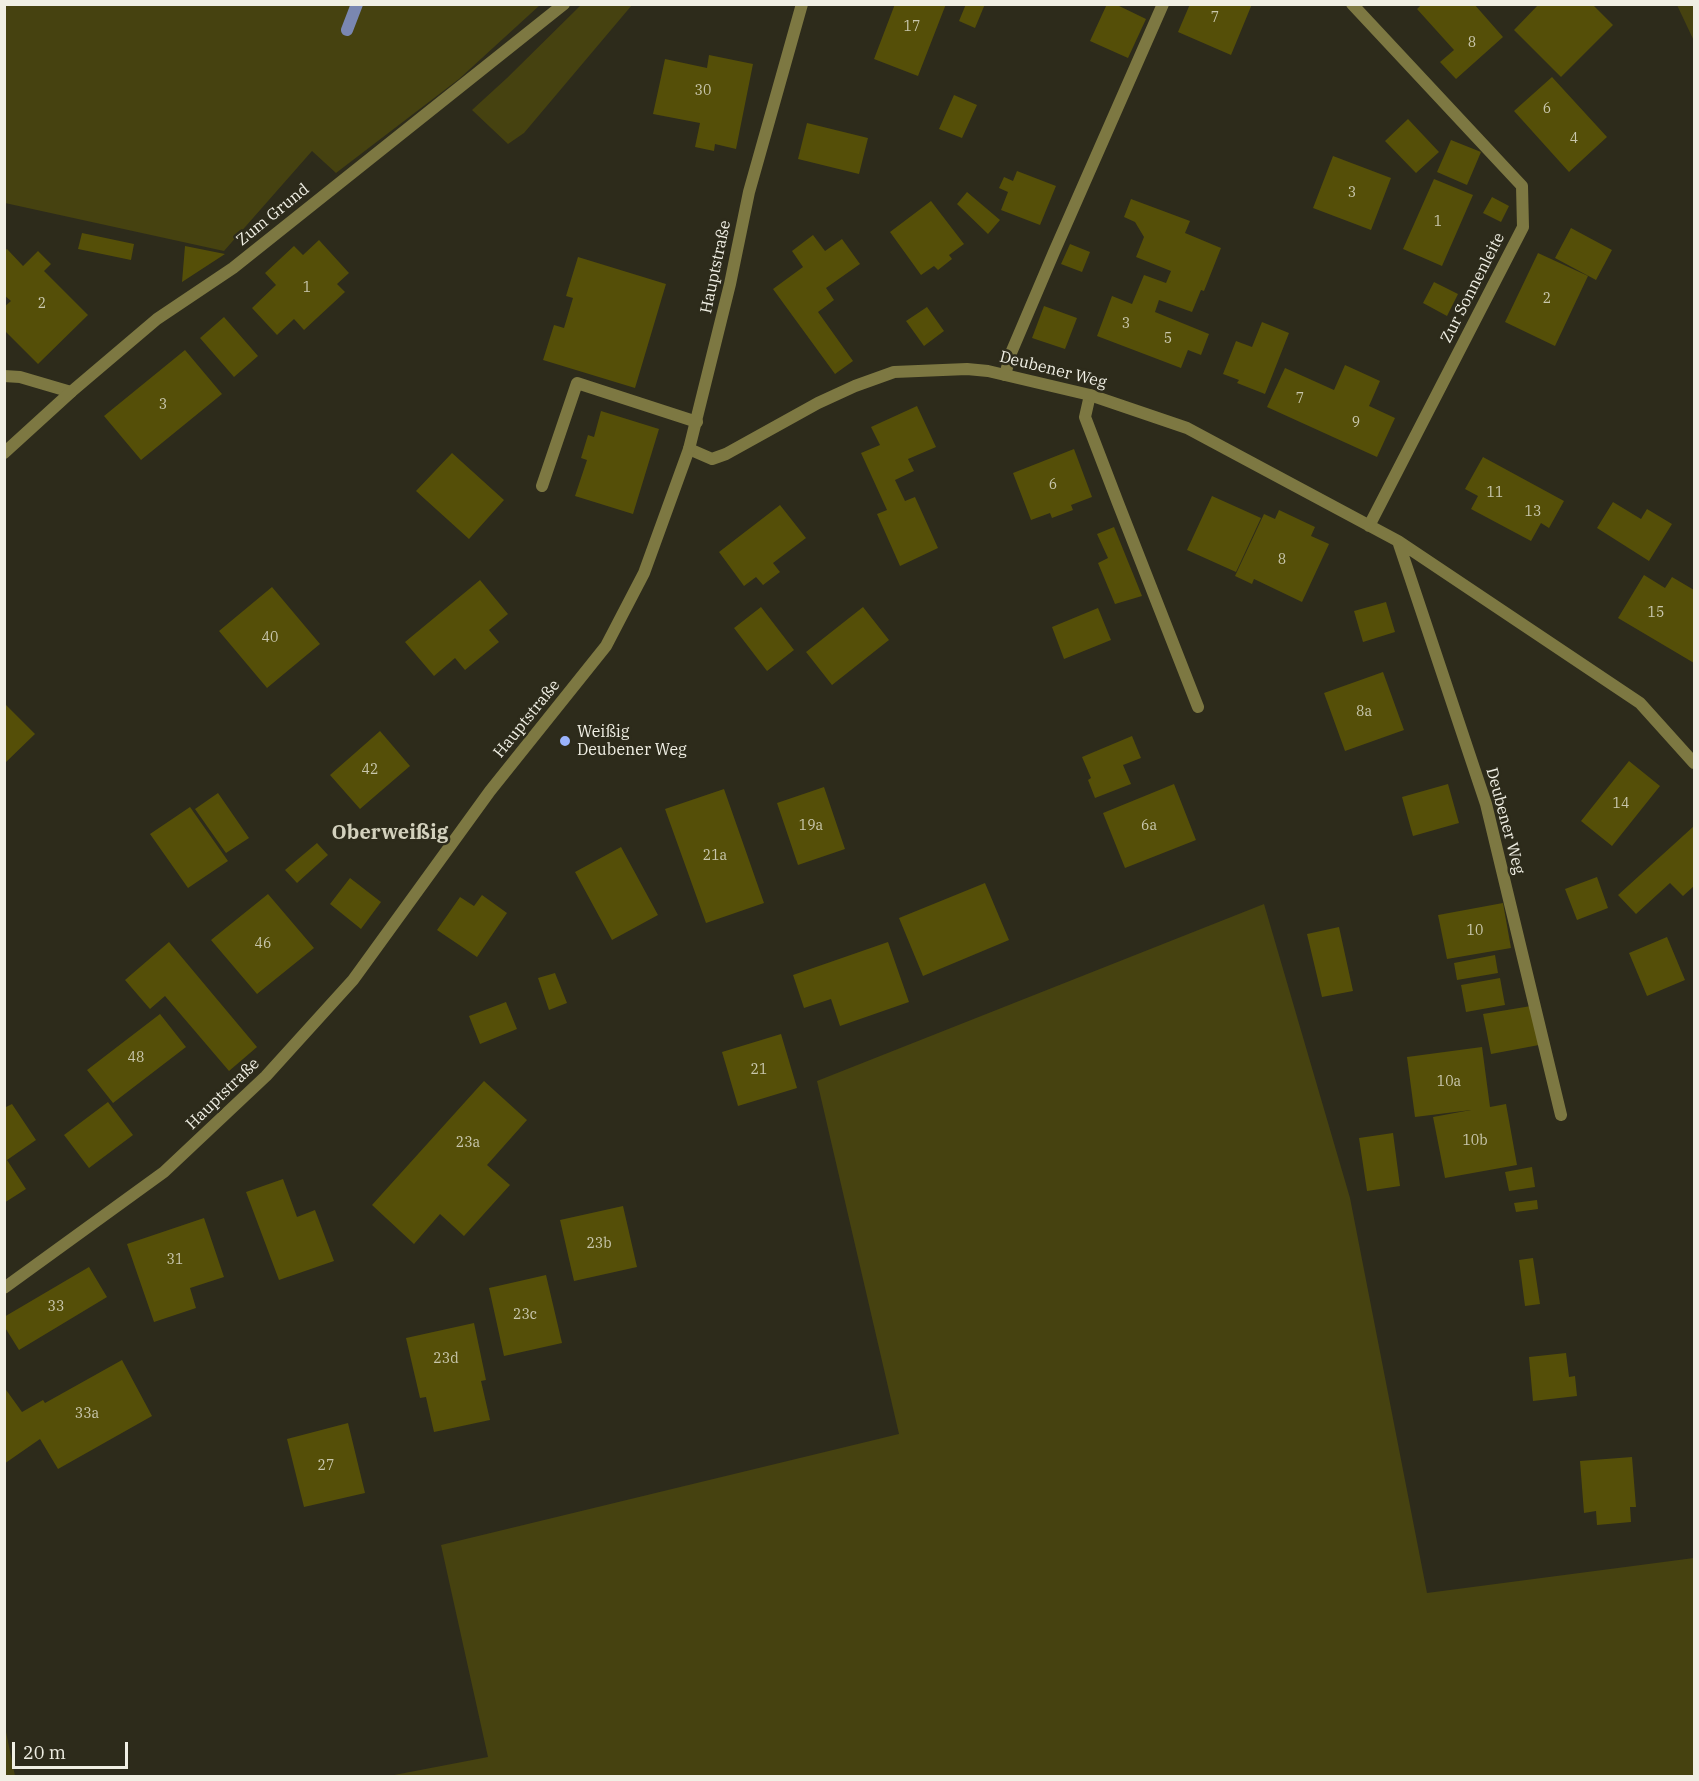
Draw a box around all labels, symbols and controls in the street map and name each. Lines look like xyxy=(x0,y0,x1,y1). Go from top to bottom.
house number: 7 xyxy=(1211,10,1219,26)
house number: 17 xyxy=(904,19,920,35)
house number: 8 xyxy=(1468,35,1476,51)
house number: 30 xyxy=(695,83,711,99)
house number: 6 xyxy=(1543,101,1551,117)
house number: 4 xyxy=(1570,131,1578,147)
street label: Zum Grund xyxy=(233,180,313,250)
house number: 3 xyxy=(1348,185,1356,201)
house number: 1 xyxy=(1434,214,1442,230)
street label: Hauptstraße xyxy=(697,219,735,315)
street label: Zur Sonnenleite xyxy=(1437,230,1509,346)
house number: 1 xyxy=(303,280,311,296)
house number: 2 xyxy=(1543,291,1551,307)
house number: 2 xyxy=(38,296,46,312)
house number: 3 xyxy=(1122,316,1130,332)
house number: 5 xyxy=(1164,331,1172,347)
street label: Deubener Weg xyxy=(997,347,1109,393)
house number: 7 xyxy=(1296,391,1304,407)
house number: 3 xyxy=(159,397,167,413)
house number: 9 xyxy=(1352,415,1360,431)
house number: 6 xyxy=(1049,477,1057,493)
house number: 11 xyxy=(1487,485,1503,501)
house number: 13 xyxy=(1525,504,1541,520)
house number: 8 xyxy=(1278,552,1286,568)
house number: 15 xyxy=(1648,605,1664,621)
house number: 40 xyxy=(262,630,278,646)
street label: Hauptstraße xyxy=(490,676,564,762)
house number: 8a xyxy=(1356,704,1372,720)
place label: Weißig Deubener Weg xyxy=(577,722,687,760)
marker: Weißig Deubener Weg xyxy=(558,734,572,748)
house number: 42 xyxy=(362,762,378,778)
street label: Deubener Weg xyxy=(1482,766,1528,876)
house number: 14 xyxy=(1613,796,1629,812)
house number: 19a xyxy=(799,818,823,834)
house number: 6a xyxy=(1141,818,1157,834)
district label: Oberweißig xyxy=(332,821,448,845)
house number: 21a xyxy=(703,848,727,864)
house number: 10 xyxy=(1467,923,1483,939)
house number: 46 xyxy=(255,936,271,952)
house number: 48 xyxy=(128,1050,144,1066)
street label: Hauptstraße xyxy=(182,1054,264,1134)
house number: 21 xyxy=(751,1062,767,1078)
house number: 10a xyxy=(1437,1074,1461,1090)
house number: 10b xyxy=(1462,1133,1488,1149)
house number: 23a xyxy=(456,1135,480,1151)
house number: 23b xyxy=(586,1236,612,1252)
house number: 31 xyxy=(167,1252,183,1268)
house number: 33 xyxy=(48,1299,64,1315)
house number: 23c xyxy=(513,1307,537,1323)
house number: 23d xyxy=(433,1351,459,1367)
house number: 33a xyxy=(75,1406,99,1422)
house number: 27 xyxy=(318,1458,334,1474)
scale bar xyxy=(15,1730,130,1768)
text: 20 m xyxy=(23,1741,66,1764)

